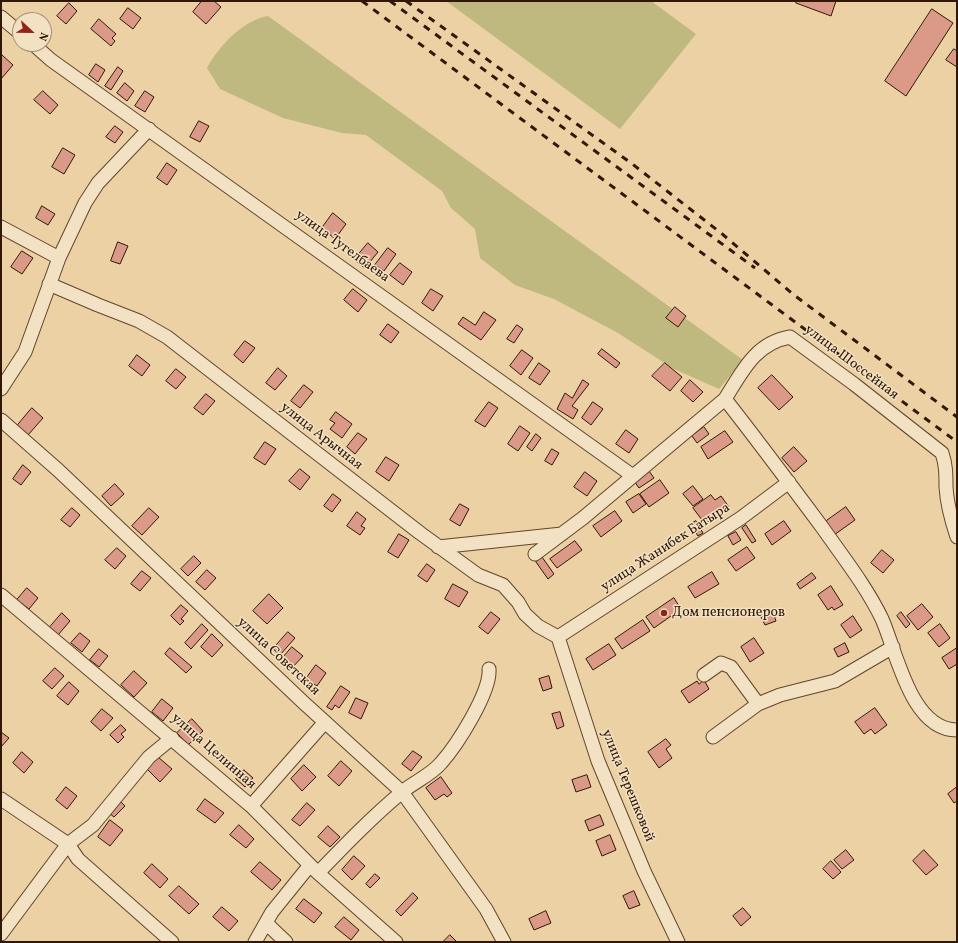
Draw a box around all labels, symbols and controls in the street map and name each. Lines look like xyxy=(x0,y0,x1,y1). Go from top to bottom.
north arrow xyxy=(12,12,52,52)
text: N xyxy=(34,30,51,43)
street label: улица Тугелбаева xyxy=(292,207,392,287)
street label: улица Шоссейная xyxy=(800,322,902,404)
street label: улица Арычная xyxy=(276,400,366,474)
street label: улица Жанибек Батыра xyxy=(598,500,734,596)
place label: Дом пенсионеров xyxy=(672,605,785,621)
marker: Дом пенсионеров xyxy=(659,608,669,618)
street label: улица Советская xyxy=(233,614,323,700)
street label: улица Целинная xyxy=(167,711,259,793)
street label: улица Терешковой xyxy=(597,727,657,845)

